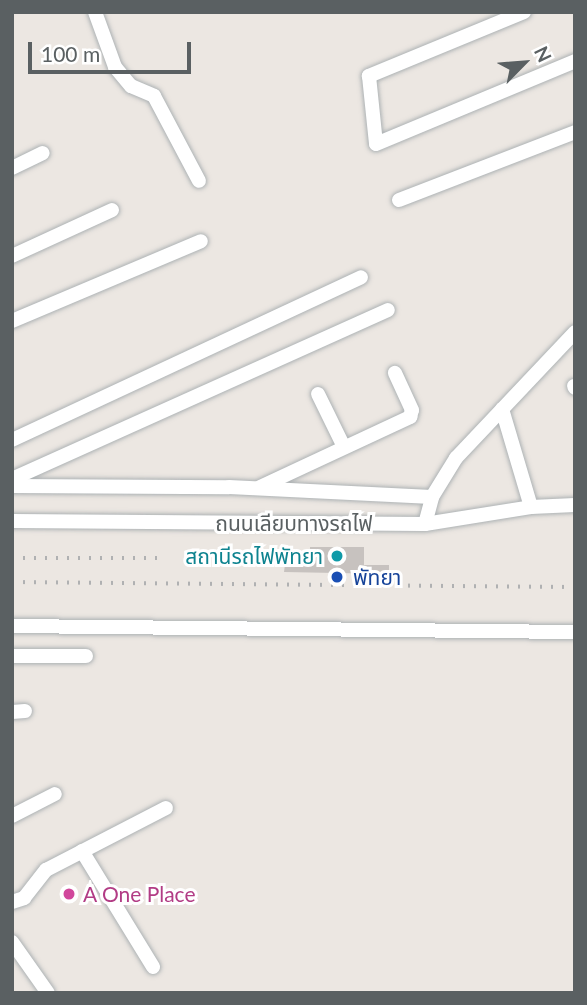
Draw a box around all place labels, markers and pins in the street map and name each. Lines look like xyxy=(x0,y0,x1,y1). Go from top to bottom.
place label: สถานีรถไฟพัทยา xyxy=(185,543,323,569)
marker: สถานีรถไฟพัทยา xyxy=(329,548,345,564)
place label: พัทยา xyxy=(353,564,401,590)
marker: พัทยา xyxy=(327,567,347,587)
place label: A One Place xyxy=(83,881,196,907)
marker: A One Place xyxy=(61,886,77,902)

